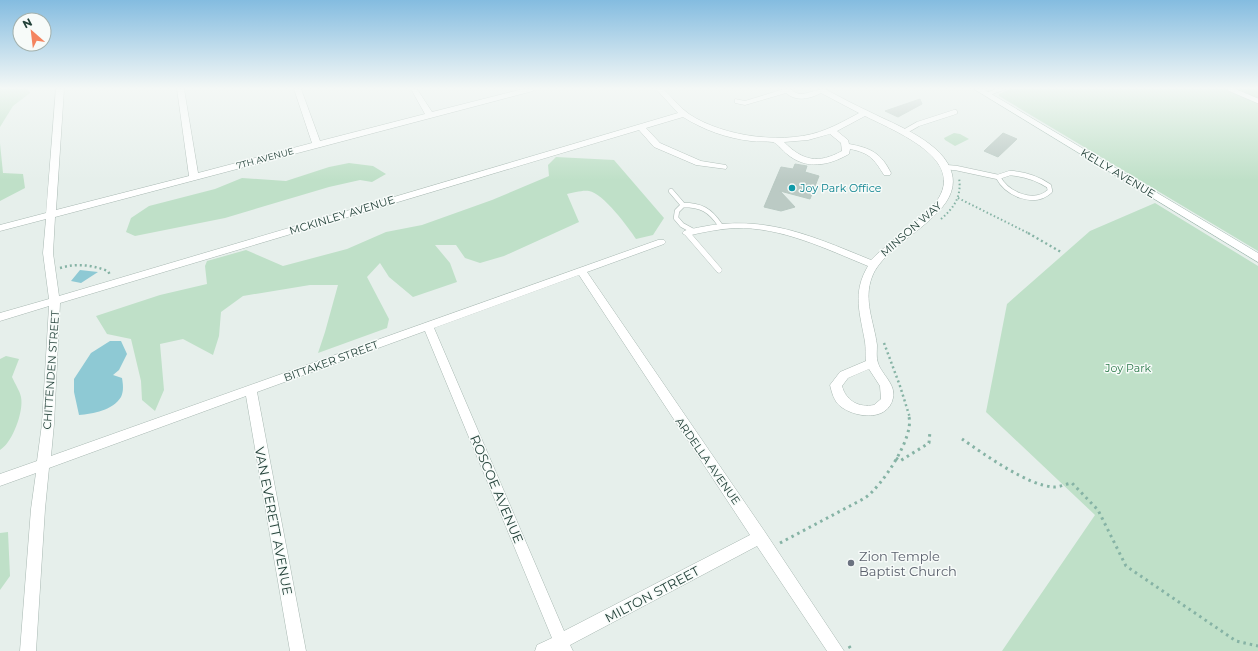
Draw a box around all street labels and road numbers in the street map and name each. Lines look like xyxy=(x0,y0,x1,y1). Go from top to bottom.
street label: 7TH AVENUE xyxy=(235,145,295,171)
street label: KELLY AVENUE xyxy=(1078,145,1158,201)
street label: MCKINLEY AVENUE xyxy=(288,192,396,238)
street label: MINSON WAY xyxy=(877,199,945,259)
street label: CHITTENDEN STREET xyxy=(40,309,62,430)
street label: BITTAKER STREET xyxy=(282,337,381,385)
street label: ARDELLA AVENUE xyxy=(673,415,743,507)
street label: ROSCOE AVENUE xyxy=(467,432,527,546)
street label: VAN EVERETT AVENUE xyxy=(252,446,296,596)
street label: MILTON STREET xyxy=(602,562,702,626)

